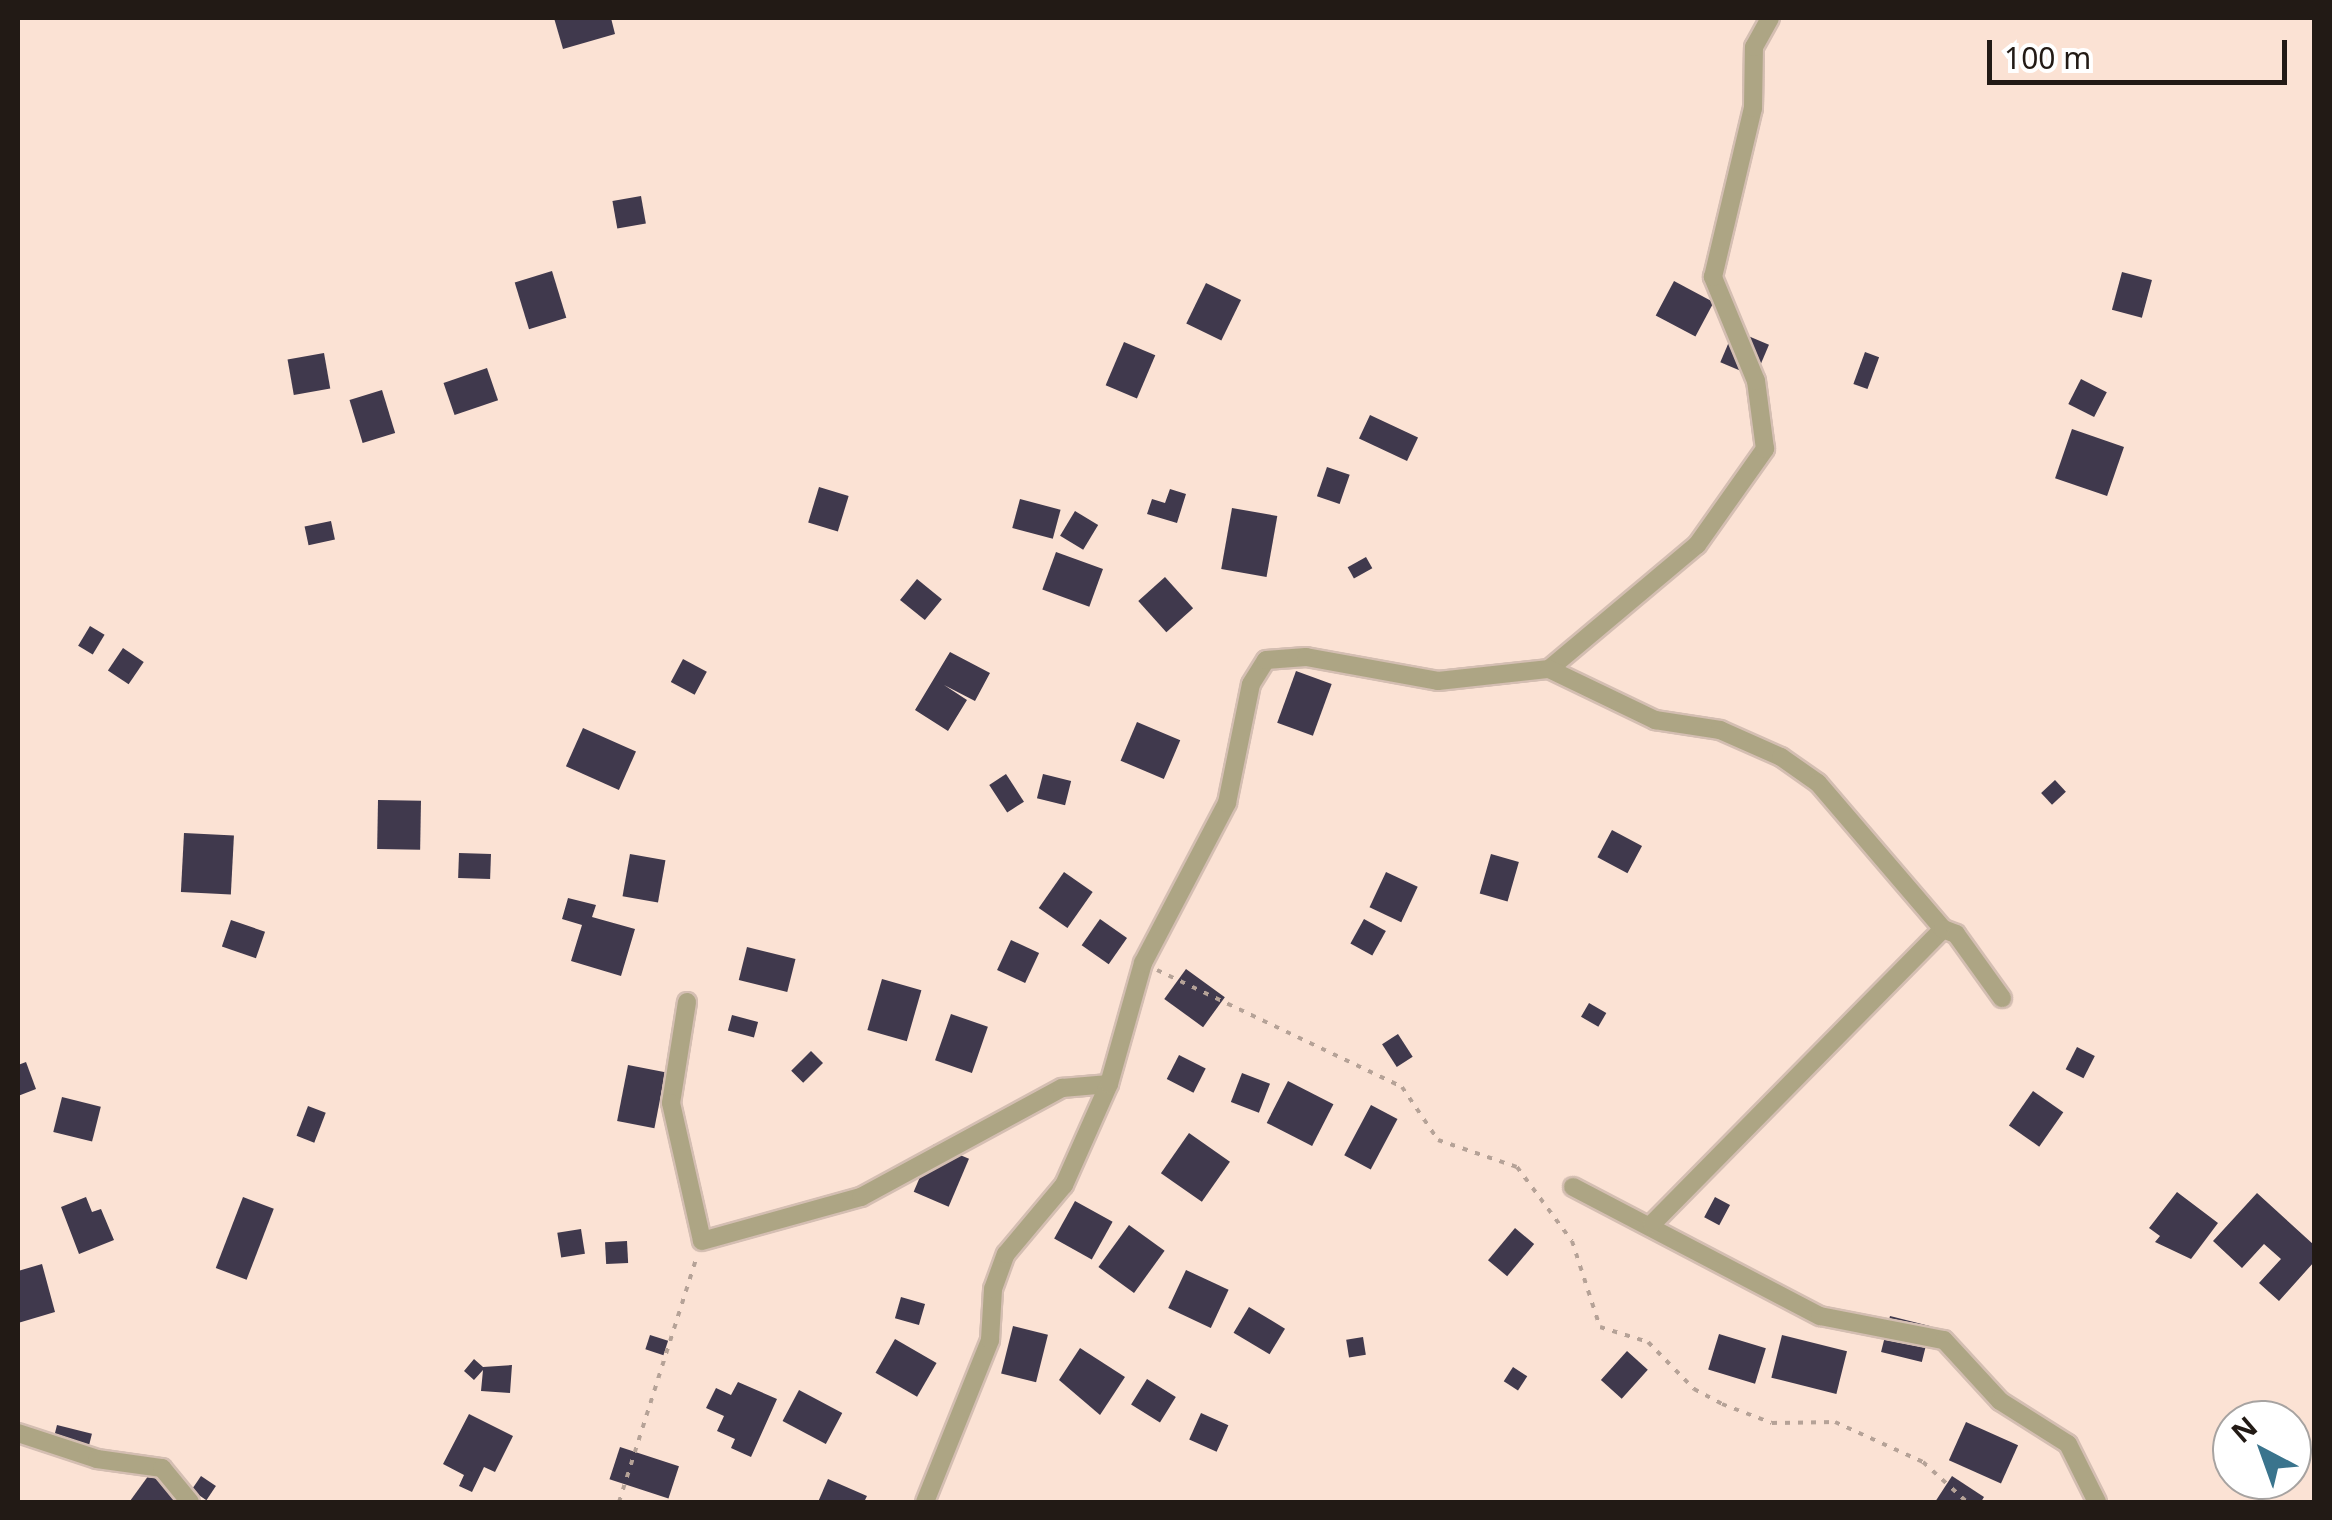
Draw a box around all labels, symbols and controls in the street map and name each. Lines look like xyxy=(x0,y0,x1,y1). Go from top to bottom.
scale bar xyxy=(1992,20,2292,82)
text: 100 m xyxy=(2004,37,2091,78)
north arrow xyxy=(2212,1400,2312,1500)
text: N xyxy=(2223,1407,2265,1451)

